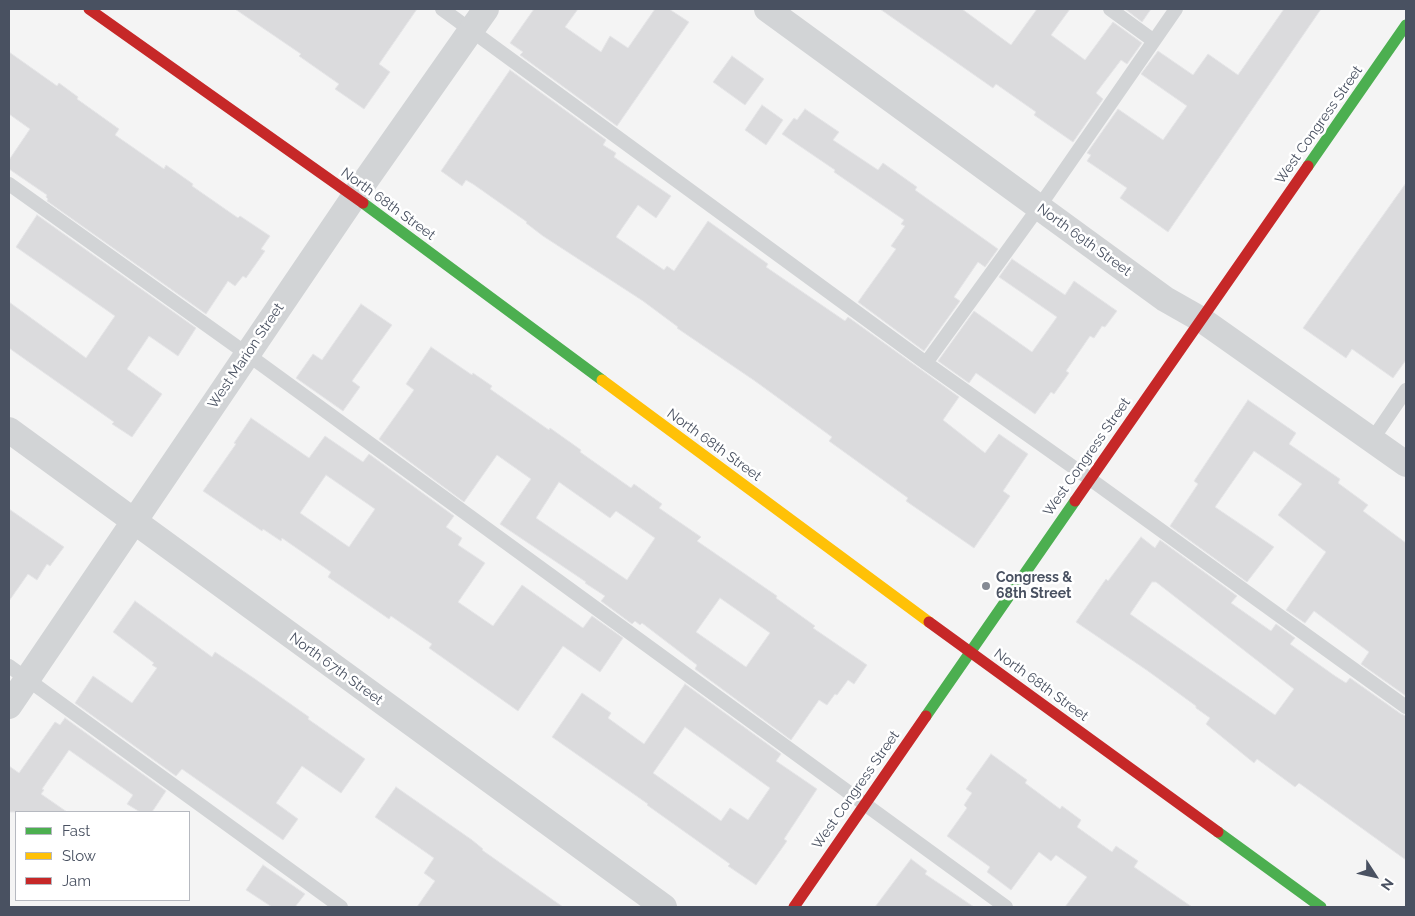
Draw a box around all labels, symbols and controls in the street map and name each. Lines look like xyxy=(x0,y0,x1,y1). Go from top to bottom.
street label: West Congress Street xyxy=(1272,63,1366,187)
street label: North 68th Street xyxy=(338,164,438,244)
street label: North 69th Street xyxy=(1034,200,1134,280)
street label: West Marion Street xyxy=(204,300,288,412)
street label: West Congress Street xyxy=(1040,395,1134,519)
street label: North 68th Street xyxy=(664,405,764,485)
place label: Congress & 68th Street xyxy=(996,570,1072,602)
marker: Congress & 68th Street xyxy=(980,580,992,592)
street label: North 67th Street xyxy=(286,629,386,709)
street label: North 68th Street xyxy=(991,645,1091,725)
street label: West Congress Street xyxy=(809,728,903,852)
legend xyxy=(15,811,190,901)
text: Fast xyxy=(62,822,90,840)
text: Slow xyxy=(62,847,96,865)
north arrow xyxy=(1350,851,1400,901)
text: Jam xyxy=(62,872,91,890)
text: N xyxy=(1378,876,1397,894)

